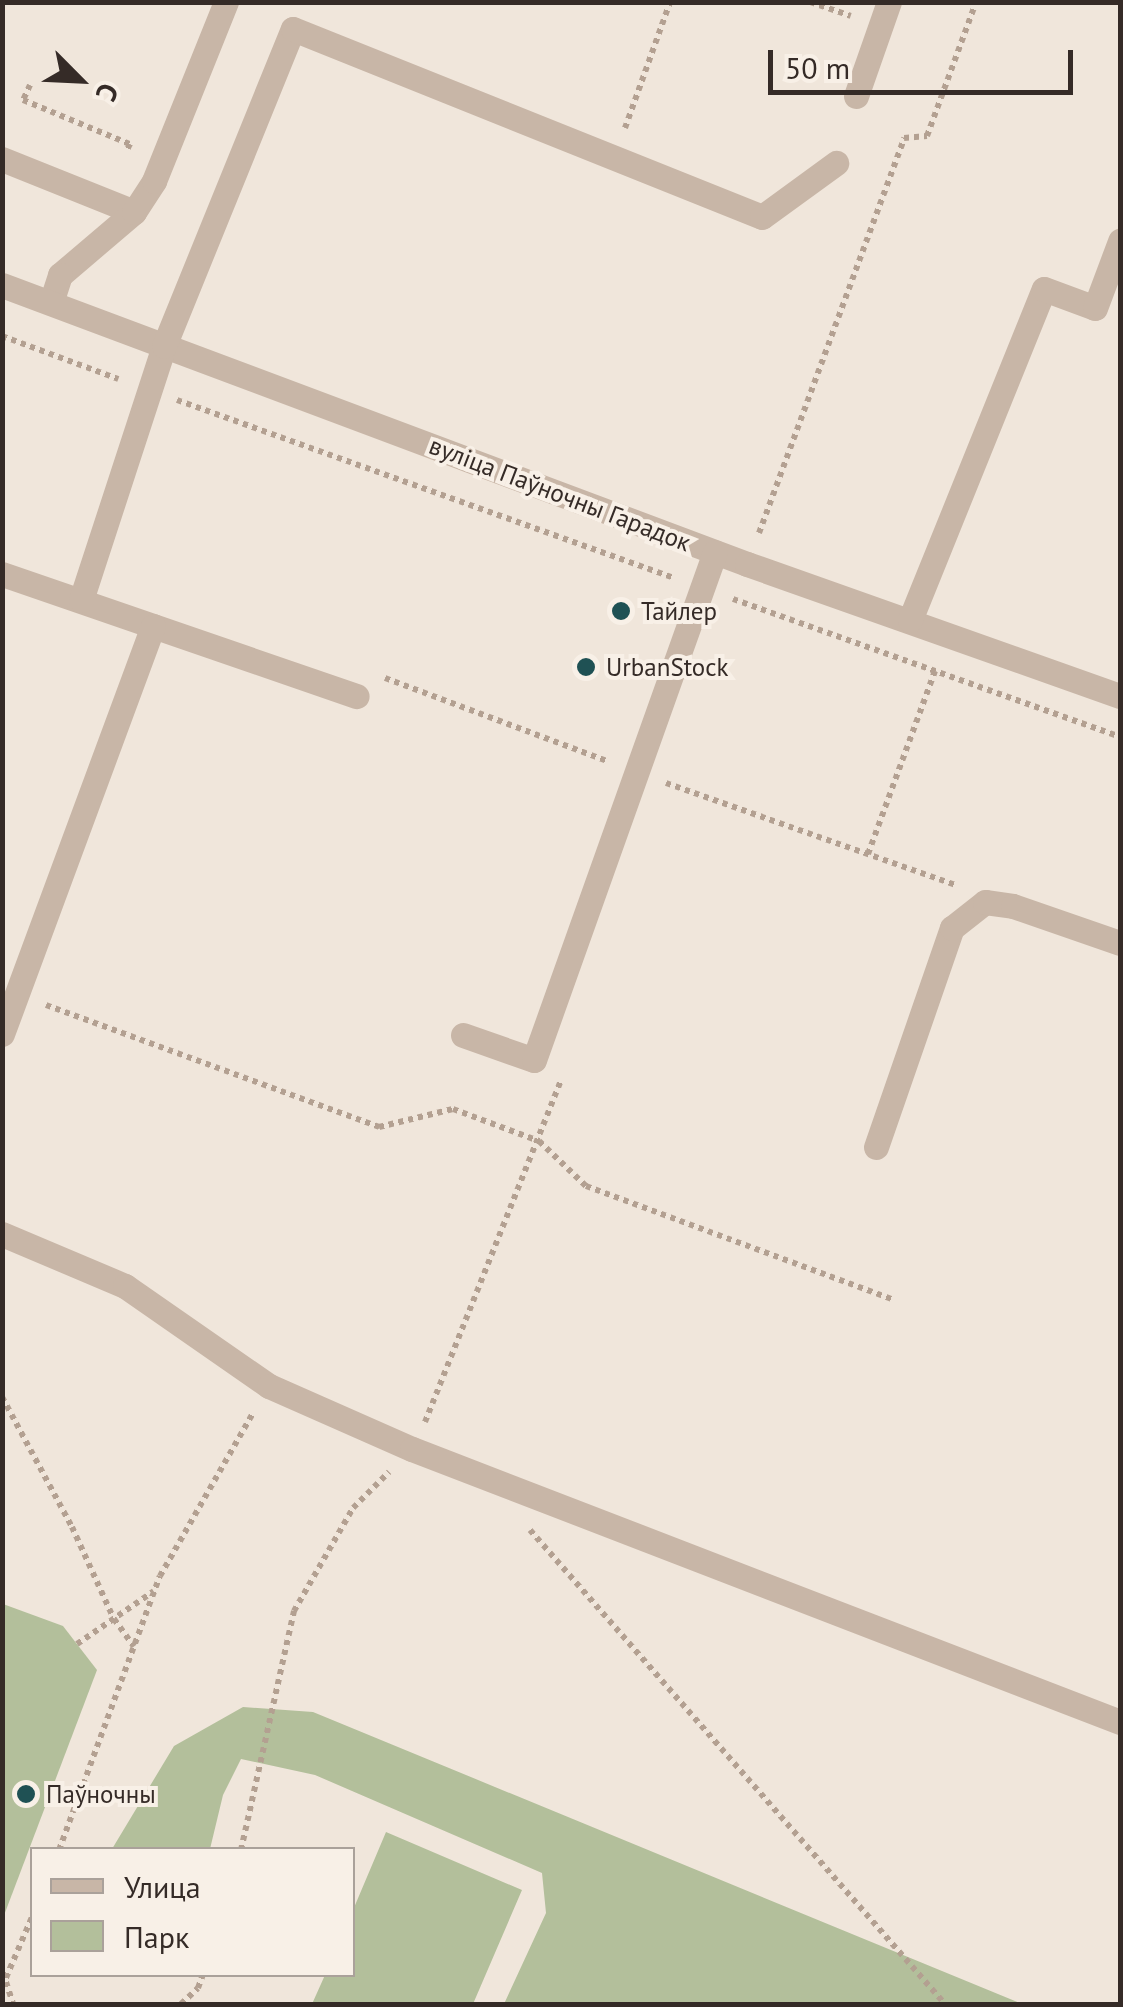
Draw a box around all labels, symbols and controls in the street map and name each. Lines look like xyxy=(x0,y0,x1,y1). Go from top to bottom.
north arrow xyxy=(30,30,130,130)
scale bar xyxy=(773,30,1078,92)
text: 50 m xyxy=(785,48,850,87)
text: С xyxy=(88,78,128,107)
street label: вуліца Паўночны Гарадок xyxy=(425,430,695,558)
place label: Тайлер xyxy=(641,596,717,626)
marker: Тайлер xyxy=(610,600,632,622)
place label: UrbanStock xyxy=(606,652,728,682)
marker: UrbanStock xyxy=(575,656,597,678)
place label: Паўночны xyxy=(46,1779,156,1809)
marker: Паўночны xyxy=(15,1783,37,1805)
legend xyxy=(30,1847,355,1977)
text: Улица xyxy=(124,1867,201,1906)
text: Парк xyxy=(124,1917,189,1956)

